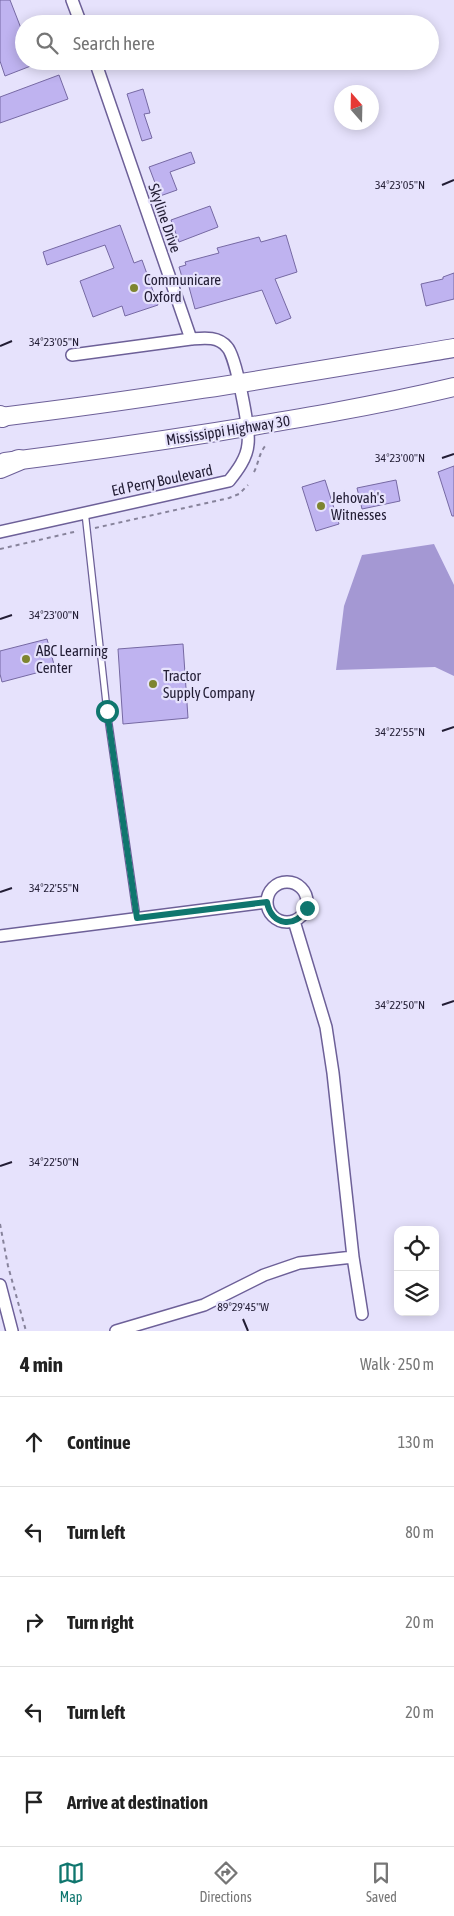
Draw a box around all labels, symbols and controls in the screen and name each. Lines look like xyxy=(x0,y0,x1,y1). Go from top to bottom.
search box xyxy=(15,15,439,70)
icon: search xyxy=(33,29,61,57)
text: Search here xyxy=(73,32,155,54)
north arrow xyxy=(334,85,379,130)
text: 34°23'05"N xyxy=(375,178,425,192)
street label: Skyline Drive xyxy=(145,181,185,255)
place label: Communicare Oxford xyxy=(144,271,221,305)
marker: Communicare Oxford xyxy=(128,282,140,294)
text: 34°23'05"N xyxy=(29,335,79,349)
street label: Mississippi Highway 30 xyxy=(165,412,291,448)
text: 34°23'00"N xyxy=(375,451,425,465)
street label: Ed Perry Boulevard xyxy=(110,461,214,499)
place label: Jehovah's Witnesses xyxy=(331,489,386,523)
marker: Jehovah's Witnesses xyxy=(315,500,327,512)
text: 34°23'00"N xyxy=(29,608,79,622)
place label: ABC Learning Center xyxy=(36,642,108,676)
marker: ABC Learning Center xyxy=(20,653,32,665)
place label: Tractor Supply Company xyxy=(163,667,255,701)
marker: Tractor Supply Company xyxy=(147,678,159,690)
route start xyxy=(96,700,119,723)
text: 34°22'55"N xyxy=(375,725,425,739)
text: 34°22'55"N xyxy=(29,881,79,895)
route end xyxy=(296,897,319,920)
text: 34°22'50"N xyxy=(375,998,425,1012)
text: 34°22'50"N xyxy=(29,1155,79,1169)
map controls xyxy=(394,1226,439,1316)
button: locate xyxy=(394,1226,439,1271)
button: layers xyxy=(394,1271,439,1316)
text: 89°29'45"W xyxy=(217,1300,269,1314)
text: 4 min xyxy=(20,1352,63,1376)
text: Walk · 250 m xyxy=(360,1355,434,1373)
icon: ahead xyxy=(20,1428,48,1456)
text: Continue xyxy=(67,1431,131,1453)
text: 130 m xyxy=(398,1433,434,1451)
icon: left xyxy=(20,1518,48,1546)
text: Turn left xyxy=(67,1521,125,1543)
text: 80 m xyxy=(405,1523,434,1541)
icon: right xyxy=(20,1608,48,1636)
text: Turn right xyxy=(67,1611,134,1633)
text: 20 m xyxy=(405,1613,434,1631)
icon: left xyxy=(20,1698,48,1726)
text: Turn left xyxy=(67,1701,125,1723)
text: 20 m xyxy=(405,1703,434,1721)
icon: arrive xyxy=(20,1788,48,1816)
text: Arrive at destination xyxy=(67,1791,208,1813)
tab: Map xyxy=(57,1859,85,1905)
tab: Directions xyxy=(199,1859,252,1905)
tab: Saved xyxy=(366,1859,397,1905)

